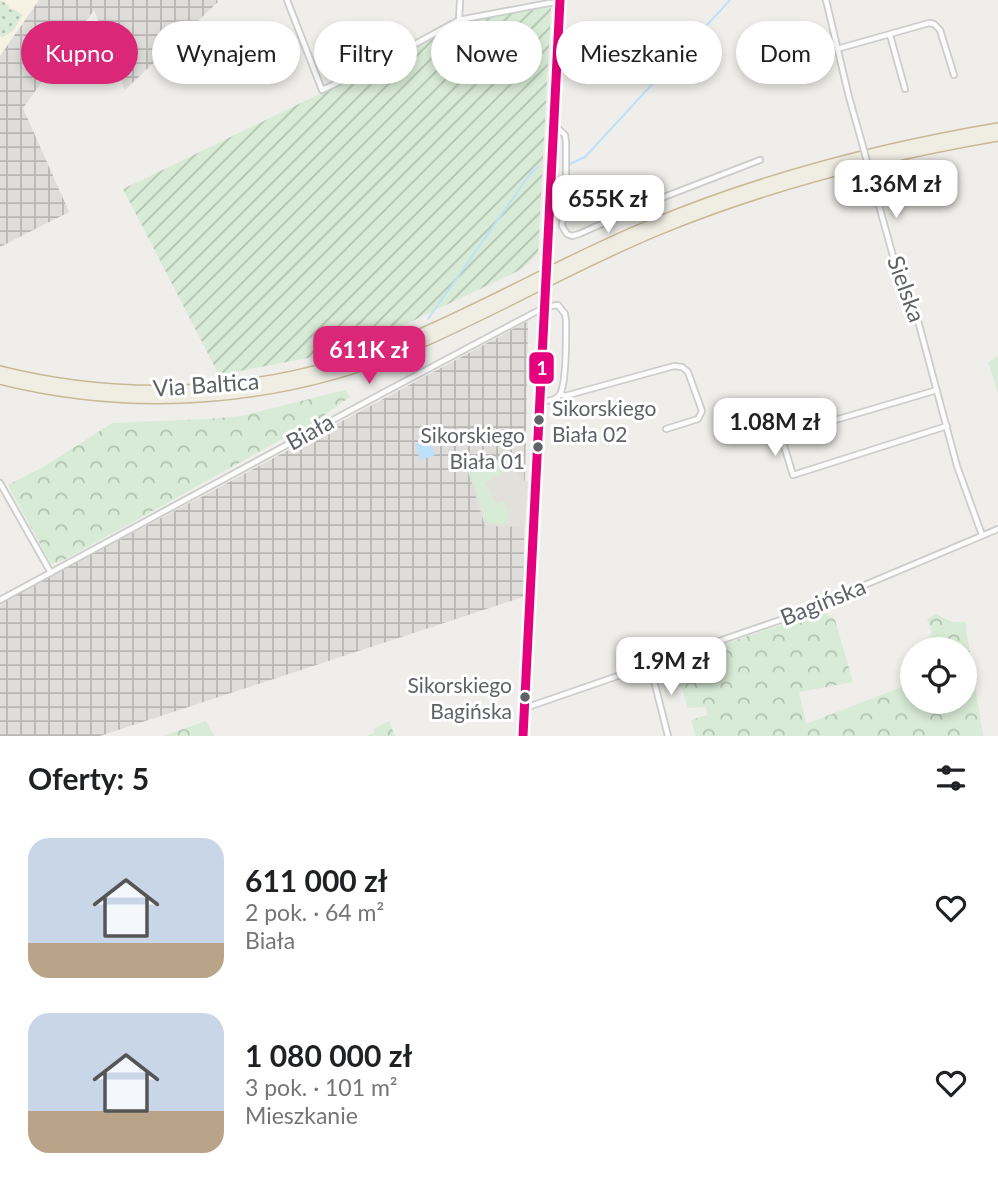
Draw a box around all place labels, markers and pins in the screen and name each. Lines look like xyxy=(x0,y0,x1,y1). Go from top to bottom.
pin: 1.36M zł xyxy=(824,160,968,220)
pin: 655K zł xyxy=(543,176,673,235)
pin: 611K zł xyxy=(304,326,434,386)
place label: Sikorskiego Biała 02 xyxy=(552,395,657,446)
pin: 1.08M zł xyxy=(703,398,847,458)
marker: Sikorskiego Biała 02 xyxy=(532,413,546,427)
place label: Sikorskiego Biała 01 xyxy=(421,422,525,473)
marker: Sikorskiego Biała 01 xyxy=(531,440,545,454)
pin: 1.9M zł xyxy=(606,638,736,697)
place label: Sikorskiego Bagińska xyxy=(408,672,512,723)
marker: Sikorskiego Bagińska xyxy=(518,690,532,704)

